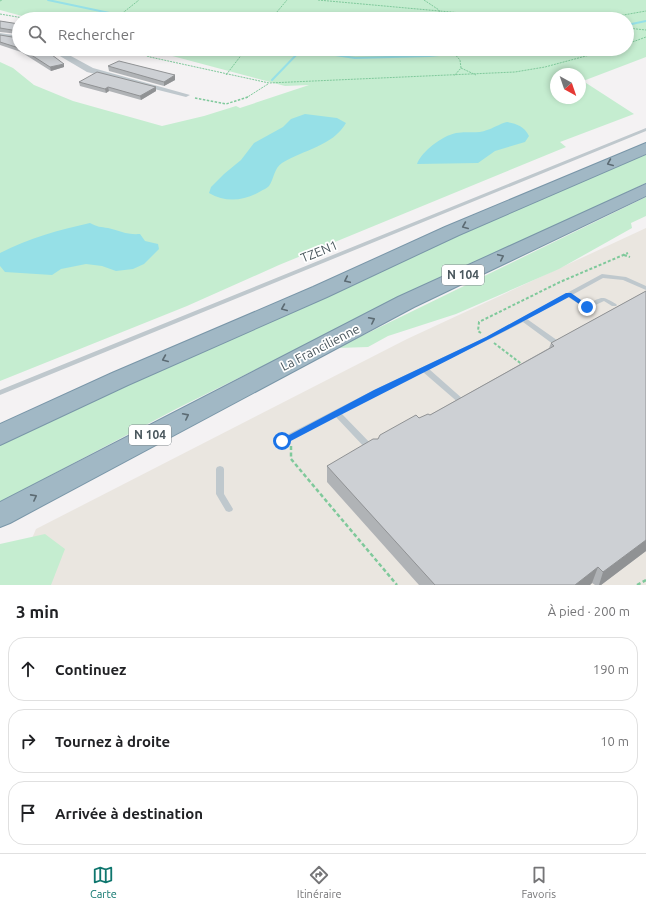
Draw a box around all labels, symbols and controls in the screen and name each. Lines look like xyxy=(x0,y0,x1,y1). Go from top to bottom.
search box xyxy=(12,12,634,56)
icon: search xyxy=(26,23,48,45)
text: Rechercher xyxy=(58,26,135,43)
north arrow xyxy=(550,68,586,104)
one-way arrow xyxy=(607,158,615,166)
one-way arrow xyxy=(462,221,469,229)
street label: TZEN1 xyxy=(299,237,339,265)
one-way arrow xyxy=(497,254,505,262)
road number: N 104 xyxy=(442,265,484,285)
one-way arrow xyxy=(343,275,351,283)
route end xyxy=(578,298,596,316)
one-way arrow xyxy=(280,303,287,311)
one-way arrow xyxy=(368,317,375,325)
street label: La Francilienne xyxy=(278,321,362,373)
one-way arrow xyxy=(161,355,168,363)
one-way arrow xyxy=(182,413,190,421)
road number: N 104 xyxy=(129,425,171,445)
route start xyxy=(273,432,291,450)
one-way arrow xyxy=(30,494,38,501)
text: 3 min xyxy=(16,602,59,621)
text: À pied · 200 m xyxy=(548,604,630,618)
icon: ahead xyxy=(17,658,39,680)
text: Continuez xyxy=(55,661,126,678)
text: 190 m xyxy=(593,662,629,676)
icon: right xyxy=(17,730,39,752)
text: Tournez à droite xyxy=(55,733,170,750)
text: 10 m xyxy=(600,734,629,748)
icon: arrive xyxy=(17,802,39,824)
text: Arrivée à destination xyxy=(55,805,203,822)
tab: Carte xyxy=(90,864,117,900)
tab: Itinéraire xyxy=(297,864,342,900)
tab: Favoris xyxy=(522,864,556,900)

